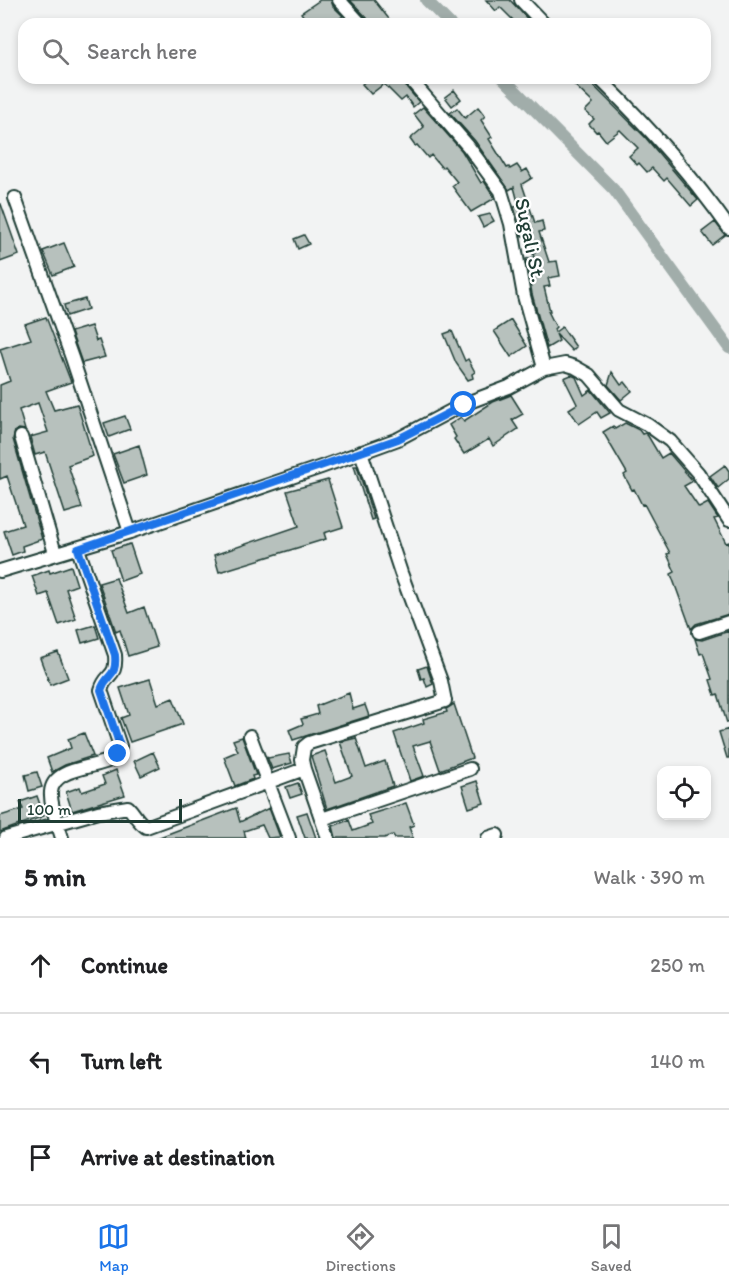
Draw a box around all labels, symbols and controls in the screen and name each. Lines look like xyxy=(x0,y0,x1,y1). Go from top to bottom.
search box xyxy=(18,18,711,84)
icon: search xyxy=(39,35,72,68)
text: Search here xyxy=(87,38,197,65)
street label: Sugali St. xyxy=(510,196,552,284)
route start xyxy=(450,391,476,417)
route end xyxy=(104,740,130,766)
map controls xyxy=(657,766,711,820)
button: locate xyxy=(657,766,711,820)
scale bar xyxy=(18,796,182,824)
text: 100 m xyxy=(27,800,71,819)
text: 5 min xyxy=(24,861,86,893)
text: Walk · 390 m xyxy=(594,865,705,889)
icon: ahead xyxy=(24,949,57,982)
text: Continue xyxy=(81,952,168,979)
text: 250 m xyxy=(650,953,705,977)
icon: left xyxy=(24,1045,57,1078)
text: Turn left xyxy=(81,1048,162,1075)
text: 140 m xyxy=(650,1049,705,1073)
icon: arrive xyxy=(24,1141,57,1174)
text: Arrive at destination xyxy=(81,1144,275,1171)
tab: Map xyxy=(97,1220,130,1275)
tab: Directions xyxy=(325,1220,396,1275)
tab: Saved xyxy=(591,1220,632,1275)

